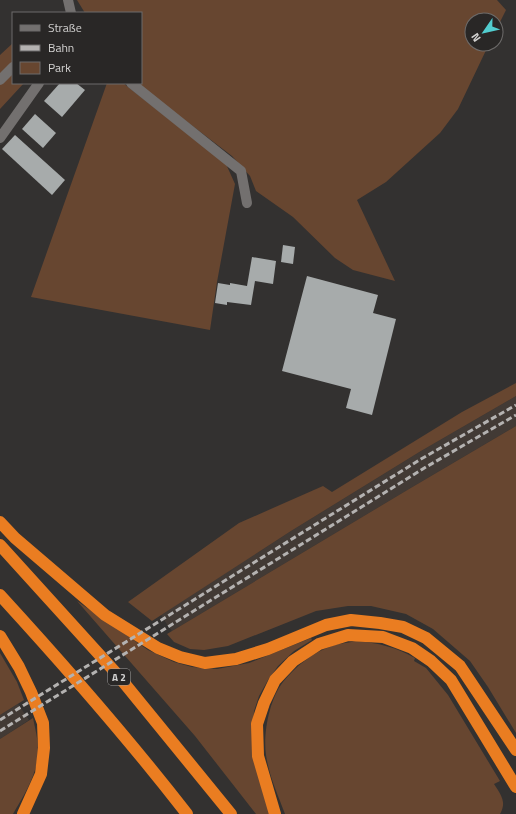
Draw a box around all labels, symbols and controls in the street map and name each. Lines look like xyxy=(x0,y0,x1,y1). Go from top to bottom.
legend xyxy=(12,12,142,84)
north arrow xyxy=(464,12,504,52)
text: Straße xyxy=(48,18,82,37)
text: N xyxy=(467,30,484,45)
text: Bahn xyxy=(48,38,74,57)
text: Park xyxy=(48,58,71,77)
road number: A 2 xyxy=(108,669,130,685)

